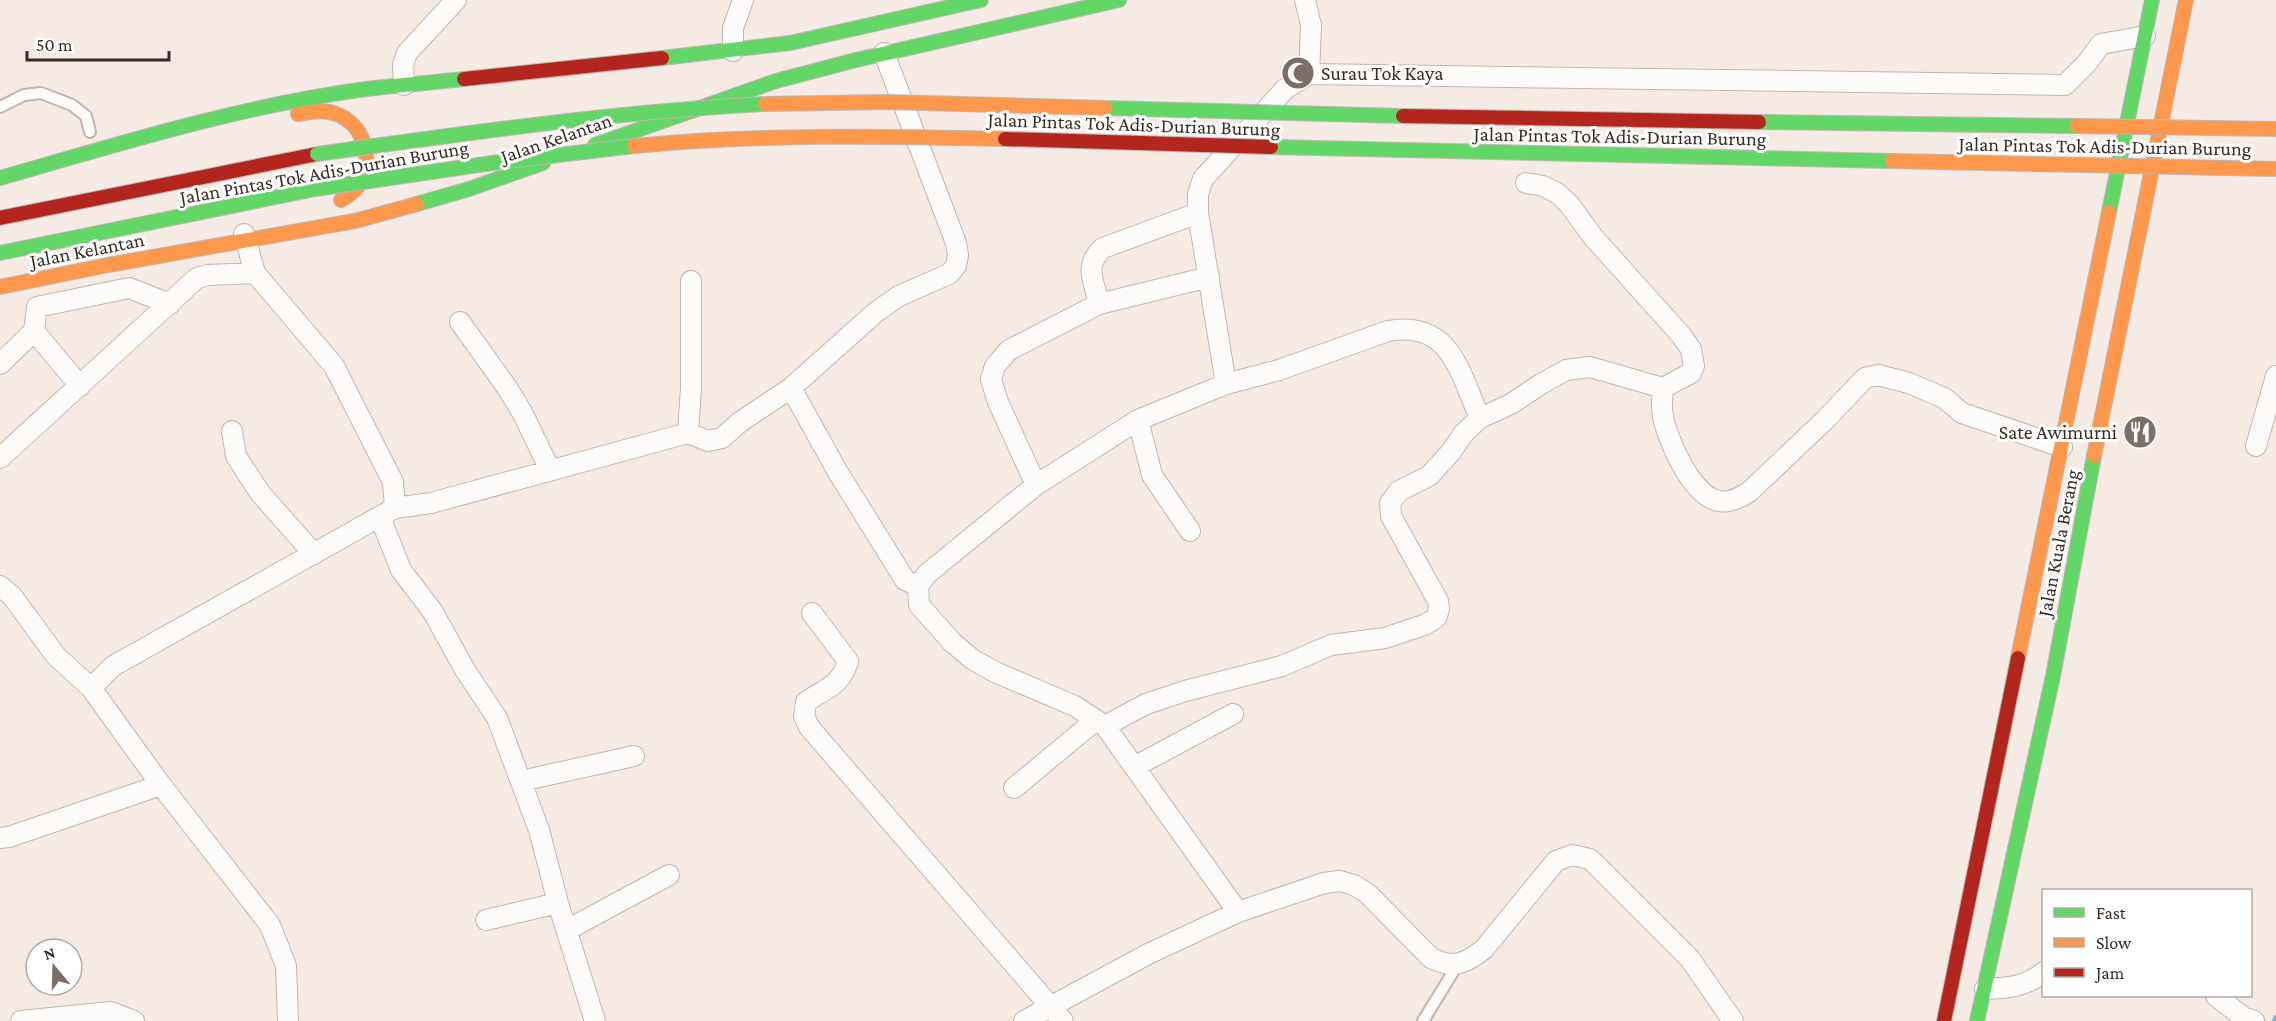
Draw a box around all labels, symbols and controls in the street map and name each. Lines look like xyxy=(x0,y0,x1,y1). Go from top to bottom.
scale bar xyxy=(27,24,170,62)
text: 50 m xyxy=(36,35,73,55)
mosque icon: Surau Tok Kaya xyxy=(1280,55,1316,91)
place label: Surau Tok Kaya xyxy=(1321,62,1443,85)
street label: Jalan Pintas Tok Adis-Durian Burung xyxy=(985,108,1281,141)
street label: Jalan Kelantan xyxy=(496,109,615,169)
street label: Jalan Pintas Tok Adis-Durian Burung xyxy=(1471,122,1767,151)
street label: Jalan Pintas Tok Adis-Durian Burung xyxy=(1956,132,2252,161)
street label: Jalan Pintas Tok Adis-Durian Burung xyxy=(176,136,471,210)
street label: Jalan Kelantan xyxy=(26,228,146,273)
restaurant icon: Sate Awimurni xyxy=(2122,414,2158,450)
place label: Sate Awimurni xyxy=(1999,421,2117,443)
street label: Jalan Kuala Berang xyxy=(2033,467,2084,621)
legend xyxy=(2042,889,2252,997)
text: Fast xyxy=(2096,903,2127,923)
text: Slow xyxy=(2096,933,2132,953)
north arrow xyxy=(24,937,84,997)
text: N xyxy=(41,943,57,963)
text: Jam xyxy=(2094,963,2125,983)

